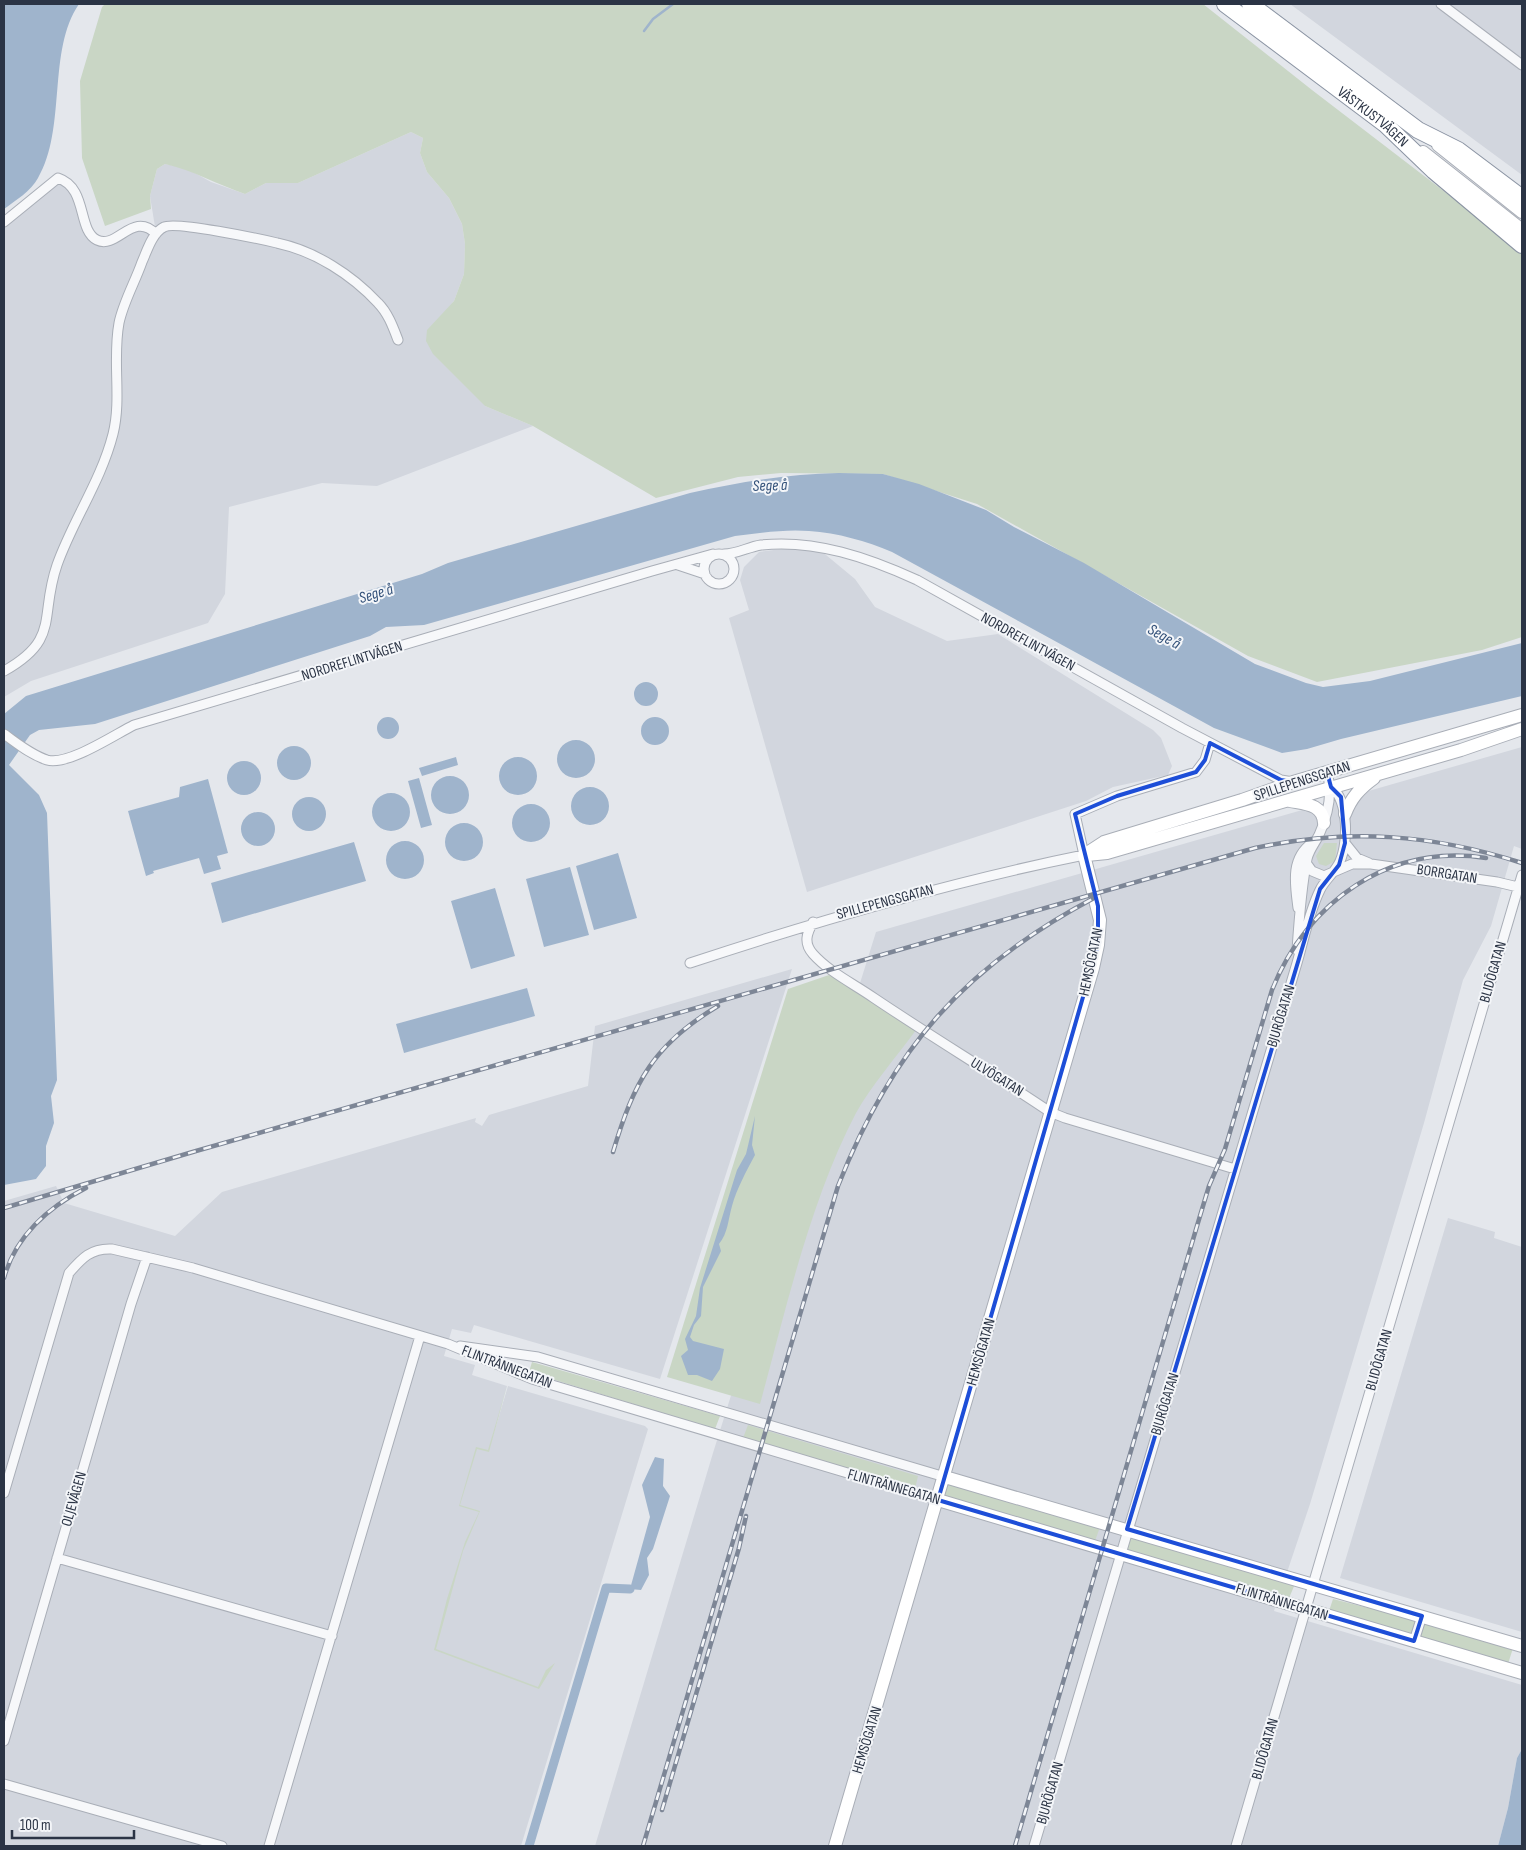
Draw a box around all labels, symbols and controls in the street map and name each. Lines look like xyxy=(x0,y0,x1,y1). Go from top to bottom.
street label: VÄSTKUSTVÄGEN xyxy=(1334,82,1412,151)
water label: Sege å xyxy=(752,476,788,496)
water label: Sege å xyxy=(357,580,396,608)
street label: NORDREFLINTVÄGEN xyxy=(978,608,1078,676)
water label: Sege å xyxy=(1144,620,1184,654)
street label: NORDREFLINTVÄGEN xyxy=(299,637,405,685)
street label: SPILLEPENGSGATAN xyxy=(1252,757,1352,805)
street label: BORRGATAN xyxy=(1416,860,1478,888)
street label: SPILLEPENGSGATAN xyxy=(834,880,936,924)
street label: HEMSÖGATAN xyxy=(1074,926,1108,998)
street label: BLIDÖGATAN xyxy=(1475,939,1511,1005)
street label: BJURÖGATAN xyxy=(1263,982,1299,1050)
street label: ULVÖGATAN xyxy=(967,1053,1027,1101)
street label: HEMSÖGATAN xyxy=(962,1316,1000,1388)
street label: BLIDÖGATAN xyxy=(1361,1327,1397,1393)
street label: FLINTRÄNNEGATAN xyxy=(459,1341,555,1393)
street label: BJURÖGATAN xyxy=(1147,1370,1183,1438)
street label: FLINTRÄNNEGATAN xyxy=(845,1465,943,1509)
street label: OLJEVÄGEN xyxy=(57,1469,91,1529)
street label: FLINTRÄNNEGATAN xyxy=(1233,1579,1331,1625)
street label: HEMSÖGATAN xyxy=(848,1704,886,1776)
street label: BLIDÖGATAN xyxy=(1247,1716,1283,1782)
street label: BJURÖGATAN xyxy=(1032,1759,1068,1827)
scale bar xyxy=(12,1808,135,1840)
text: 100 m xyxy=(20,1816,51,1835)

